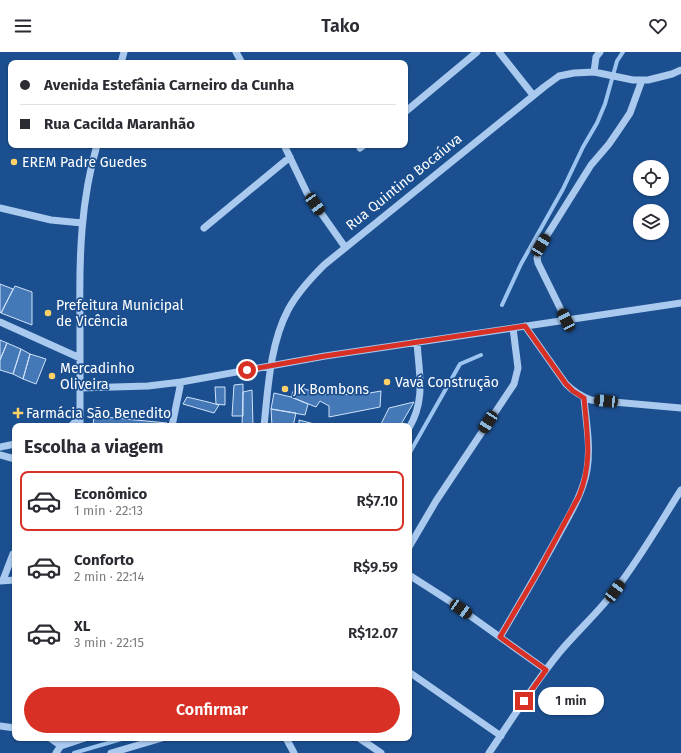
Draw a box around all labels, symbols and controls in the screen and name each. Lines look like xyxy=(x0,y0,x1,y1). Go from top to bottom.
icon: menu xyxy=(12,15,34,37)
text: Tako xyxy=(321,15,360,37)
icon: heart xyxy=(647,15,669,37)
text: Avenida Estefânia Carneiro da Cunha xyxy=(44,76,294,94)
text: Rua Cacilda Maranhão xyxy=(44,115,195,133)
street label: Rua Quintino Bocaíuva xyxy=(343,130,465,234)
place label: EREM Padre Guedes xyxy=(22,154,147,171)
marker: EREM Padre Guedes xyxy=(9,157,19,167)
map controls xyxy=(633,160,669,240)
button: locate xyxy=(633,160,669,196)
car xyxy=(303,191,327,217)
button: layers xyxy=(633,204,669,240)
car xyxy=(530,232,552,258)
place label: Prefeitura Municipal de Vicência xyxy=(56,297,184,330)
car xyxy=(555,307,577,333)
marker: Prefeitura Municipal de Vicência xyxy=(43,308,53,318)
place label: Mercadinho Oliveira xyxy=(60,360,135,393)
route start xyxy=(238,361,256,379)
marker: Mercadinho Oliveira xyxy=(47,371,57,381)
place label: Vavá Construção xyxy=(395,374,499,391)
marker: Vavá Construção xyxy=(382,377,392,387)
place label: JK Bombons xyxy=(293,381,370,398)
marker: JK Bombons xyxy=(280,384,290,394)
car xyxy=(594,394,618,408)
place label: Farmácia São Benedito xyxy=(26,405,171,422)
marker: Farmácia São Benedito xyxy=(13,408,23,418)
car xyxy=(476,409,500,435)
text: Escolha a viagem xyxy=(24,436,164,458)
icon: car xyxy=(26,483,62,519)
text: Econômico xyxy=(74,485,147,503)
text: R$7.10 xyxy=(356,492,398,510)
text: 1 min · 22:13 xyxy=(74,503,143,518)
icon: car xyxy=(26,549,62,585)
text: Conforto xyxy=(74,551,134,569)
text: R$9.59 xyxy=(353,558,398,576)
text: 2 min · 22:14 xyxy=(74,569,144,584)
car xyxy=(603,578,627,604)
car xyxy=(448,597,474,621)
icon: car xyxy=(26,615,62,651)
text: XL xyxy=(74,617,90,635)
text: R$12.07 xyxy=(348,624,398,642)
text: 3 min · 22:15 xyxy=(74,635,144,650)
button: Confirmar xyxy=(24,687,400,733)
callout: 1 min xyxy=(538,687,604,715)
route end xyxy=(515,692,533,710)
text: 1 min xyxy=(555,693,587,708)

